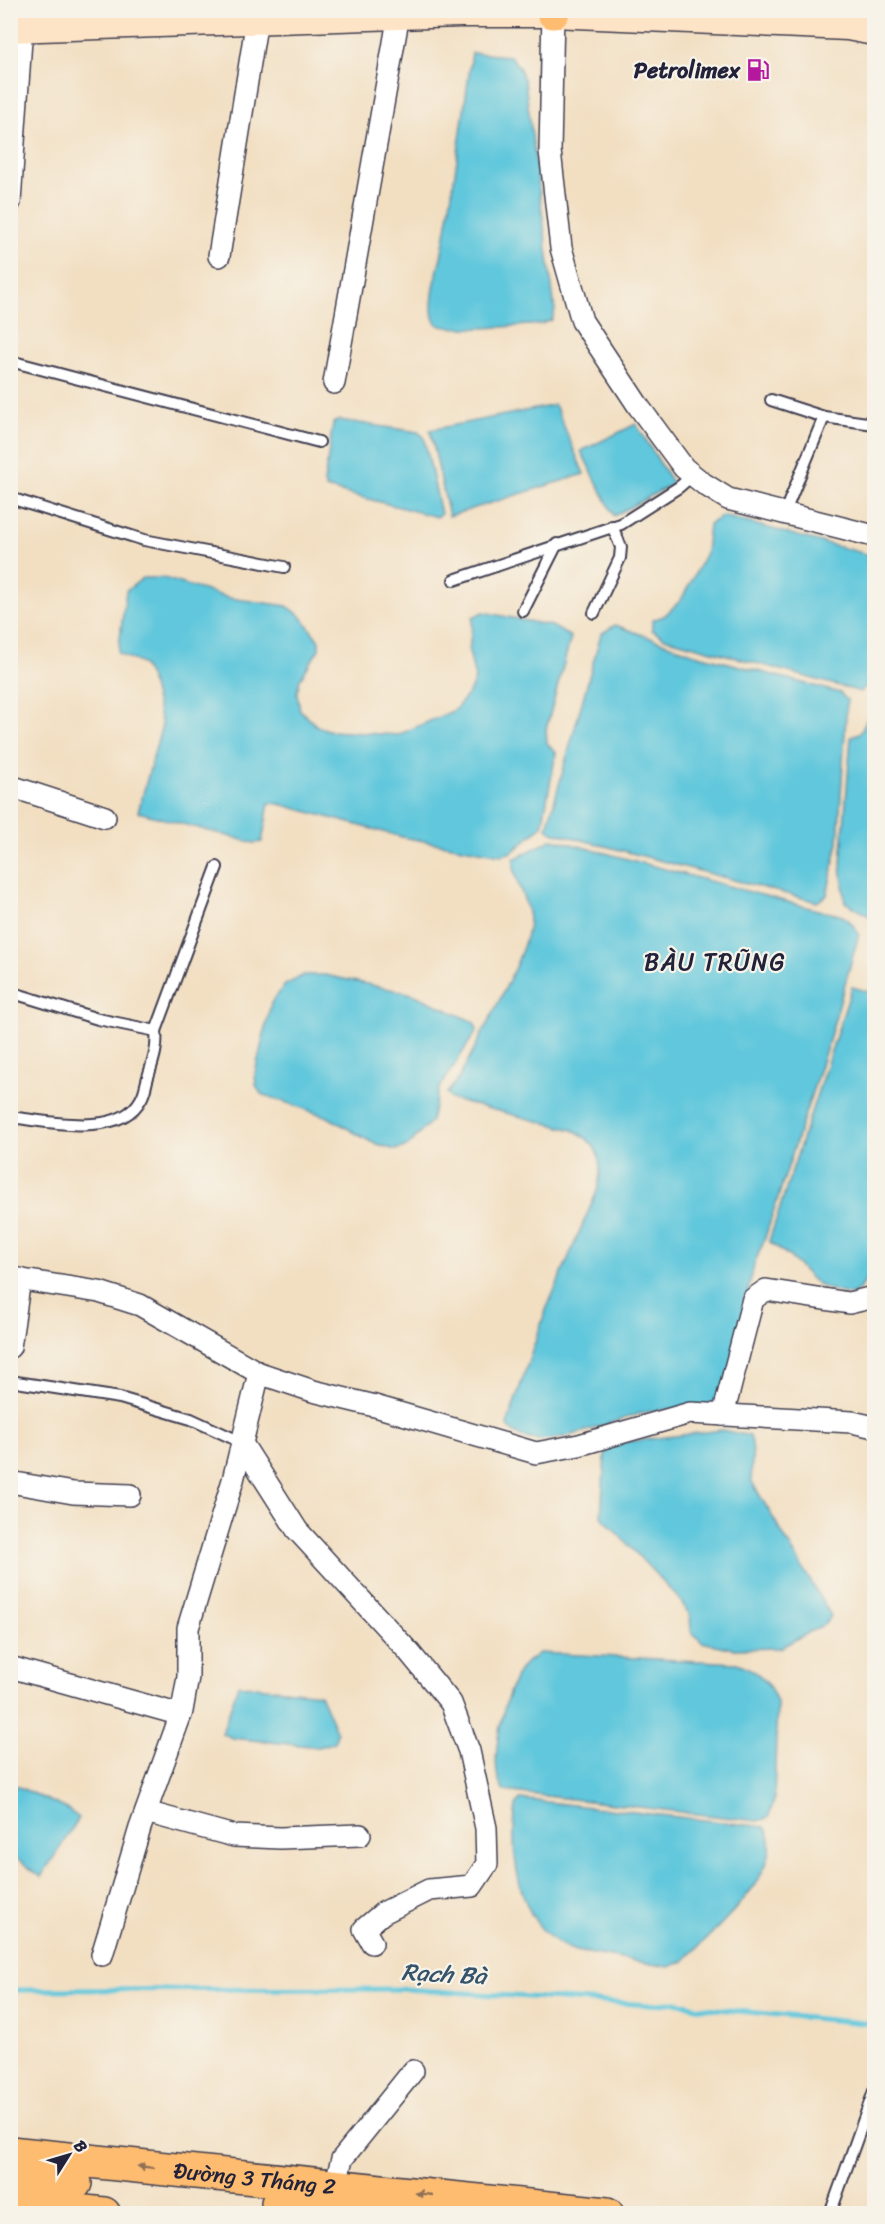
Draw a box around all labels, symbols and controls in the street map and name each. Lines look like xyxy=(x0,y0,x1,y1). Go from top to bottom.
place label: Petrolimex xyxy=(634,51,741,90)
fuel station icon: Petrolimex xyxy=(745,57,771,83)
district label: BÀU TRŨNG xyxy=(644,941,786,983)
water label: Rạch Bà xyxy=(401,1951,489,1997)
north arrow xyxy=(39,2125,99,2185)
text: B xyxy=(66,2134,96,2160)
street label: Đường 3 Tháng 2 xyxy=(172,2150,338,2206)
one-way arrow xyxy=(136,2162,155,2172)
one-way arrow xyxy=(414,2189,433,2199)

